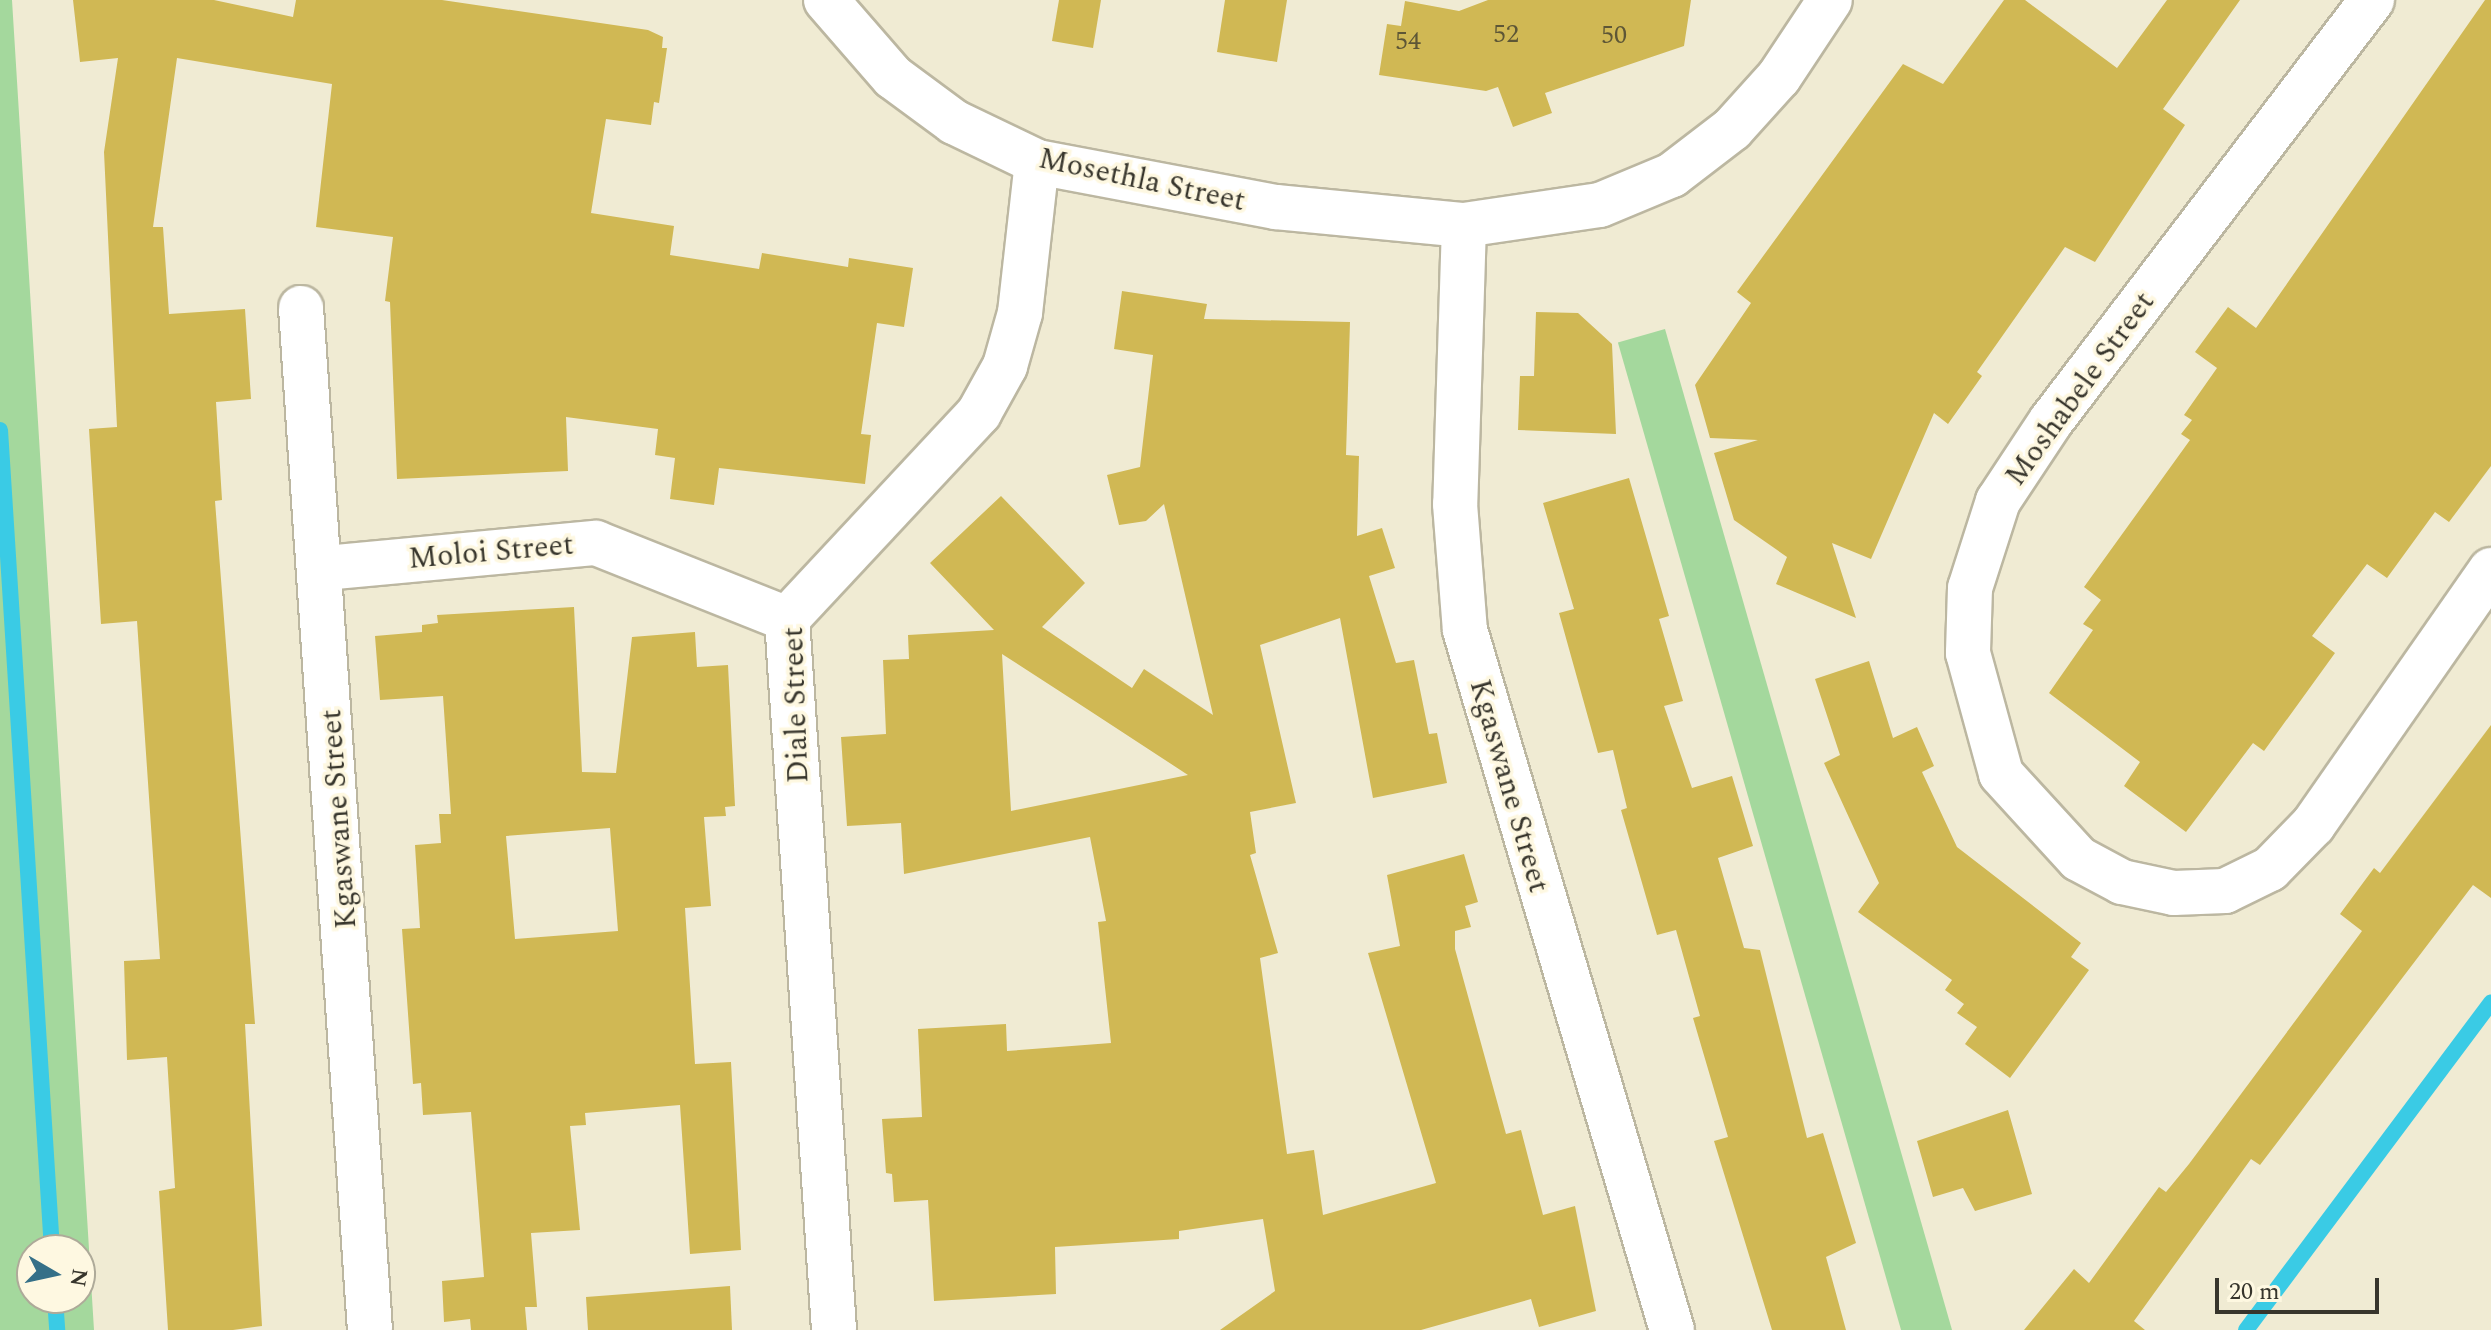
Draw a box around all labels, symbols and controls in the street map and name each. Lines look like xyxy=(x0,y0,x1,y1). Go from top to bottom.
house number: 52 xyxy=(1493,19,1519,51)
house number: 50 xyxy=(1601,20,1627,52)
house number: 54 xyxy=(1395,26,1421,58)
street label: Mosethla Street xyxy=(1035,141,1249,219)
street label: Moshabele Street xyxy=(1998,285,2162,493)
street label: Moloi Street xyxy=(407,527,575,577)
street label: Diale Street xyxy=(775,626,817,784)
street label: Kgaswane Street xyxy=(1461,675,1557,897)
street label: Kgaswane Street xyxy=(313,708,365,930)
north arrow xyxy=(16,1234,96,1314)
scale bar xyxy=(2219,1262,2383,1312)
text: N xyxy=(61,1266,96,1289)
text: 20 m xyxy=(2229,1274,2280,1310)

